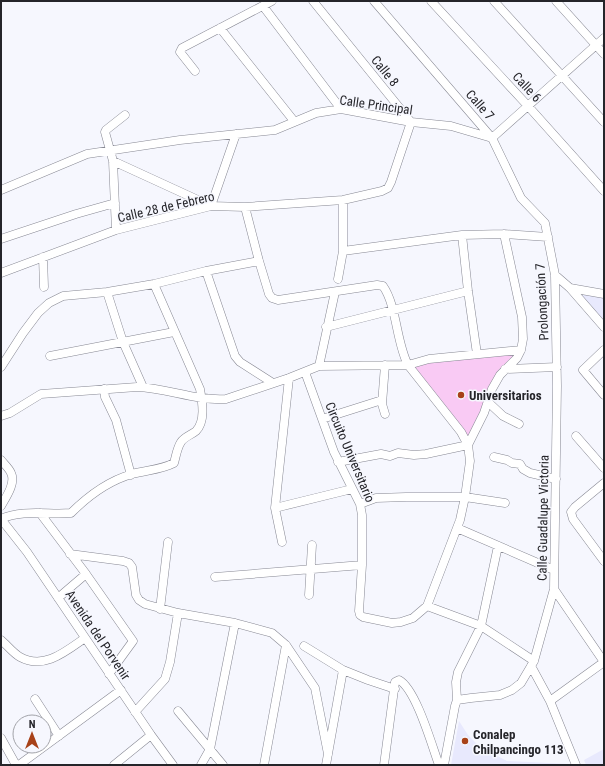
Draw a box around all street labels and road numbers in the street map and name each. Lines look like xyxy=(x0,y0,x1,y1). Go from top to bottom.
street label: Calle 8 xyxy=(368,53,402,89)
street label: Calle 6 xyxy=(510,69,544,105)
street label: Calle 7 xyxy=(463,87,497,123)
street label: Calle Principal xyxy=(338,92,414,118)
street label: Calle 28 de Febrero xyxy=(116,189,216,225)
street label: Prolongación 7 xyxy=(532,263,552,341)
street label: Circuito Universitario xyxy=(322,400,378,504)
street label: Calle Guadalupe Victoria xyxy=(534,455,552,581)
street label: Avenida del Porvenir xyxy=(62,587,134,683)

